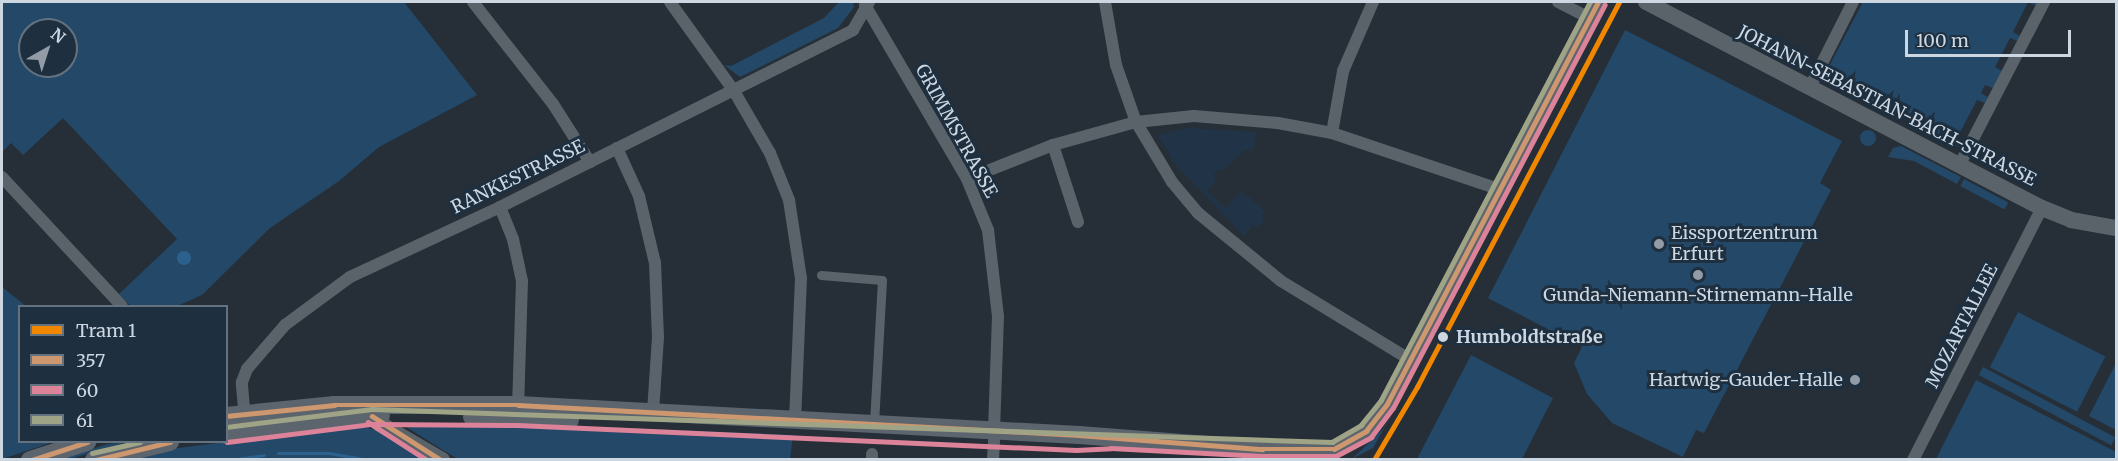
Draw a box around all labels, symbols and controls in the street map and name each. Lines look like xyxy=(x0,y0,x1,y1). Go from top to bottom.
north arrow xyxy=(18,18,78,78)
scale bar xyxy=(1908,18,2074,56)
street label: JOHANN-SEBASTIAN-BACH-STRASSE xyxy=(1734,21,2040,191)
text: N xyxy=(47,24,69,47)
text: 100 m xyxy=(1916,29,1969,52)
street label: GRIMMSTRASSE xyxy=(910,61,1002,201)
street label: RANKESTRASSE xyxy=(448,135,588,219)
place label: Eissportzentrum Erfurt xyxy=(1671,223,1818,266)
marker: Eissportzentrum Erfurt xyxy=(1652,237,1666,251)
street label: MOZARTALLEE xyxy=(1922,261,2002,391)
marker: Gunda-Niemann-Stirnemann-Halle xyxy=(1691,268,1705,282)
place label: Gunda-Niemann-Stirnemann-Halle xyxy=(1543,284,1853,306)
legend xyxy=(18,305,228,443)
text: Tram 1 xyxy=(76,319,136,342)
place label: Humboldtstraße xyxy=(1456,326,1603,348)
marker: Humboldtstraße xyxy=(1434,328,1452,346)
text: 357 xyxy=(76,349,105,372)
place label: Hartwig-Gauder-Halle xyxy=(1649,369,1843,391)
marker: Hartwig-Gauder-Halle xyxy=(1848,373,1862,387)
text: 60 xyxy=(76,379,98,402)
text: 61 xyxy=(76,409,94,432)

